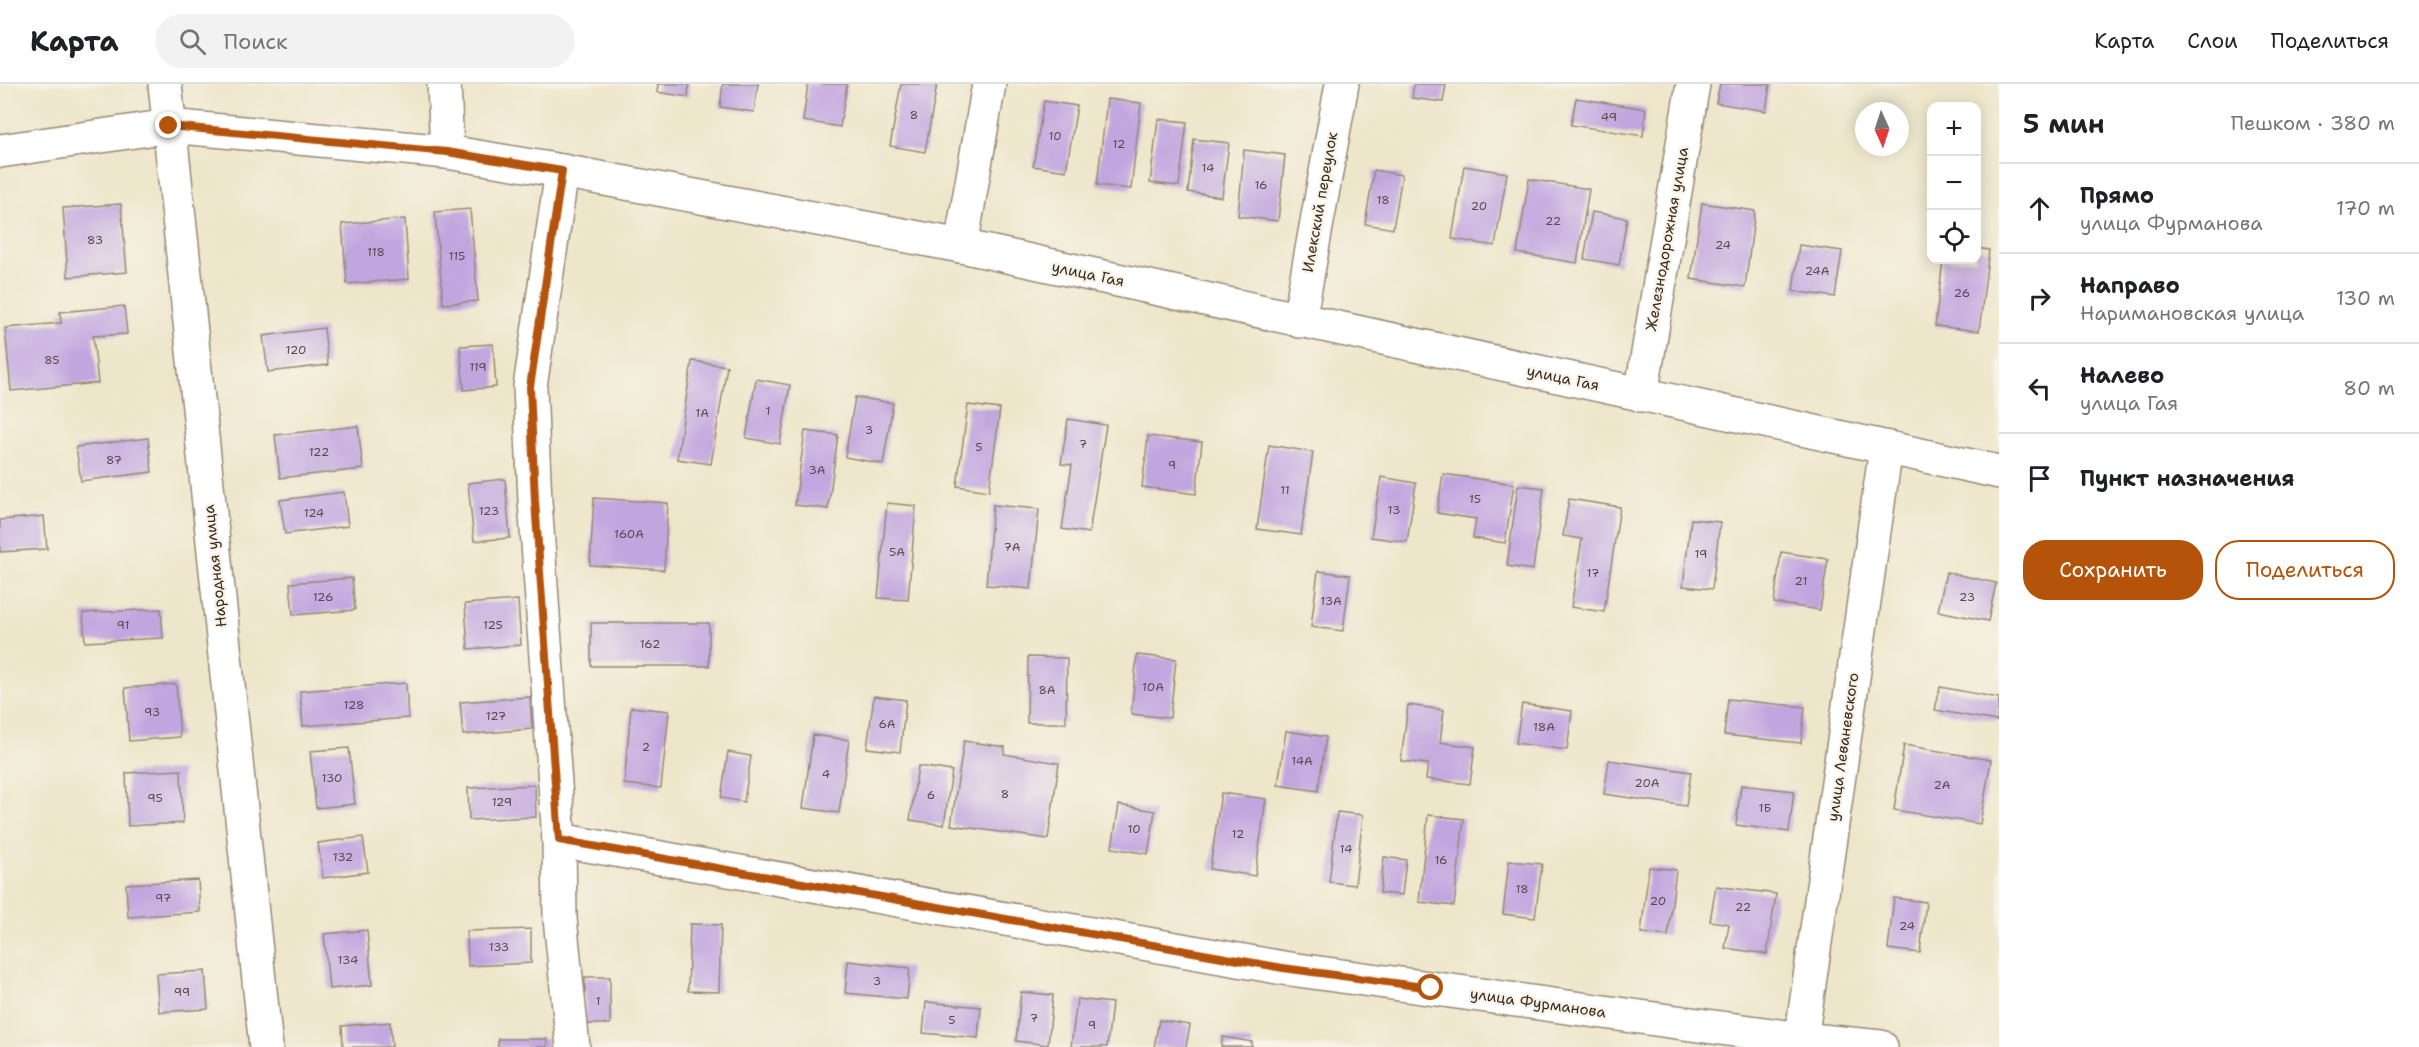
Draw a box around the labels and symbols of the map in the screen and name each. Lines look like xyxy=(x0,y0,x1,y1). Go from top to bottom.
north arrow xyxy=(1855,102,1909,156)
house number: 8 xyxy=(910,107,918,123)
house number: 49 xyxy=(1601,109,1617,125)
route end xyxy=(155,112,181,138)
house number: 10 xyxy=(1048,128,1062,144)
street label: Илекский переулок xyxy=(1298,130,1342,274)
house number: 12 xyxy=(1113,136,1125,152)
street label: Железнодорожная улица xyxy=(1641,145,1693,333)
house number: 14 xyxy=(1202,160,1214,176)
house number: 16 xyxy=(1254,177,1268,193)
house number: 18 xyxy=(1376,192,1390,208)
house number: 20 xyxy=(1471,198,1487,214)
house number: 22 xyxy=(1545,213,1561,229)
house number: 83 xyxy=(87,232,103,248)
house number: 24 xyxy=(1715,237,1731,253)
house number: 118 xyxy=(367,244,385,260)
house number: 115 xyxy=(449,248,465,264)
street label: улица Гая xyxy=(1050,257,1126,291)
house number: 24А xyxy=(1805,263,1830,279)
house number: 26 xyxy=(1954,285,1970,301)
house number: 120 xyxy=(286,342,306,358)
house number: 85 xyxy=(44,352,60,368)
house number: 119 xyxy=(469,359,487,375)
street label: улица Гая xyxy=(1525,361,1601,395)
house number: 1 xyxy=(765,403,771,419)
house number: 1А xyxy=(695,405,709,421)
house number: 3 xyxy=(865,422,873,438)
house number: 7 xyxy=(1079,436,1087,452)
house number: 5 xyxy=(975,439,983,455)
house number: 122 xyxy=(309,444,329,460)
house number: 87 xyxy=(106,452,122,468)
house number: 9 xyxy=(1168,457,1176,473)
house number: 3А xyxy=(808,462,826,478)
house number: 11 xyxy=(1280,482,1290,498)
house number: 15 xyxy=(1469,491,1481,507)
house number: 13 xyxy=(1388,502,1400,518)
street label: Народная улица xyxy=(199,503,231,628)
house number: 123 xyxy=(479,503,499,519)
house number: 124 xyxy=(304,505,324,521)
house number: 160А xyxy=(614,526,644,542)
house number: 7А xyxy=(1003,539,1021,555)
house number: 5А xyxy=(889,544,905,560)
house number: 19 xyxy=(1695,546,1707,562)
house number: 17 xyxy=(1587,565,1599,581)
house number: 21 xyxy=(1795,573,1807,589)
house number: 126 xyxy=(313,589,333,605)
house number: 23 xyxy=(1959,589,1975,605)
house number: 13А xyxy=(1320,593,1342,609)
house number: 91 xyxy=(116,617,130,633)
house number: 125 xyxy=(483,617,503,633)
house number: 162 xyxy=(640,636,660,652)
street label: улица Леваневского xyxy=(1823,671,1863,823)
house number: 10А xyxy=(1142,679,1164,695)
house number: 8А xyxy=(1038,682,1056,698)
house number: 128 xyxy=(344,697,364,713)
house number: 93 xyxy=(144,704,160,720)
house number: 127 xyxy=(486,708,506,724)
house number: 6А xyxy=(878,716,896,732)
house number: 18А xyxy=(1533,719,1555,735)
house number: 2 xyxy=(642,739,650,755)
house number: 14А xyxy=(1291,753,1313,769)
house number: 4 xyxy=(822,766,830,782)
house number: 130 xyxy=(321,770,343,786)
house number: 20А xyxy=(1634,775,1660,791)
house number: 2А xyxy=(1933,777,1951,793)
house number: 8 xyxy=(1001,786,1009,802)
house number: 6 xyxy=(927,787,935,803)
house number: 95 xyxy=(147,790,163,806)
house number: 129 xyxy=(492,794,512,810)
house number: 1Б xyxy=(1759,800,1772,816)
house number: 10 xyxy=(1127,821,1141,837)
house number: 12 xyxy=(1232,826,1244,842)
house number: 14 xyxy=(1340,841,1352,857)
house number: 132 xyxy=(333,849,353,865)
house number: 16 xyxy=(1434,852,1448,868)
house number: 18 xyxy=(1515,881,1529,897)
house number: 97 xyxy=(155,890,171,906)
house number: 20 xyxy=(1650,893,1666,909)
house number: 22 xyxy=(1735,899,1751,915)
house number: 24 xyxy=(1899,918,1915,934)
house number: 133 xyxy=(489,939,509,955)
house number: 134 xyxy=(338,952,358,968)
house number: 3 xyxy=(873,973,881,989)
route start xyxy=(1417,974,1443,1000)
house number: 99 xyxy=(174,984,190,1000)
street label: улица Фурманова xyxy=(1469,984,1608,1023)
house number: 1 xyxy=(595,993,601,1009)
house number: 7 xyxy=(1030,1010,1038,1026)
house number: 5 xyxy=(948,1012,956,1028)
house number: 9 xyxy=(1088,1017,1096,1033)

